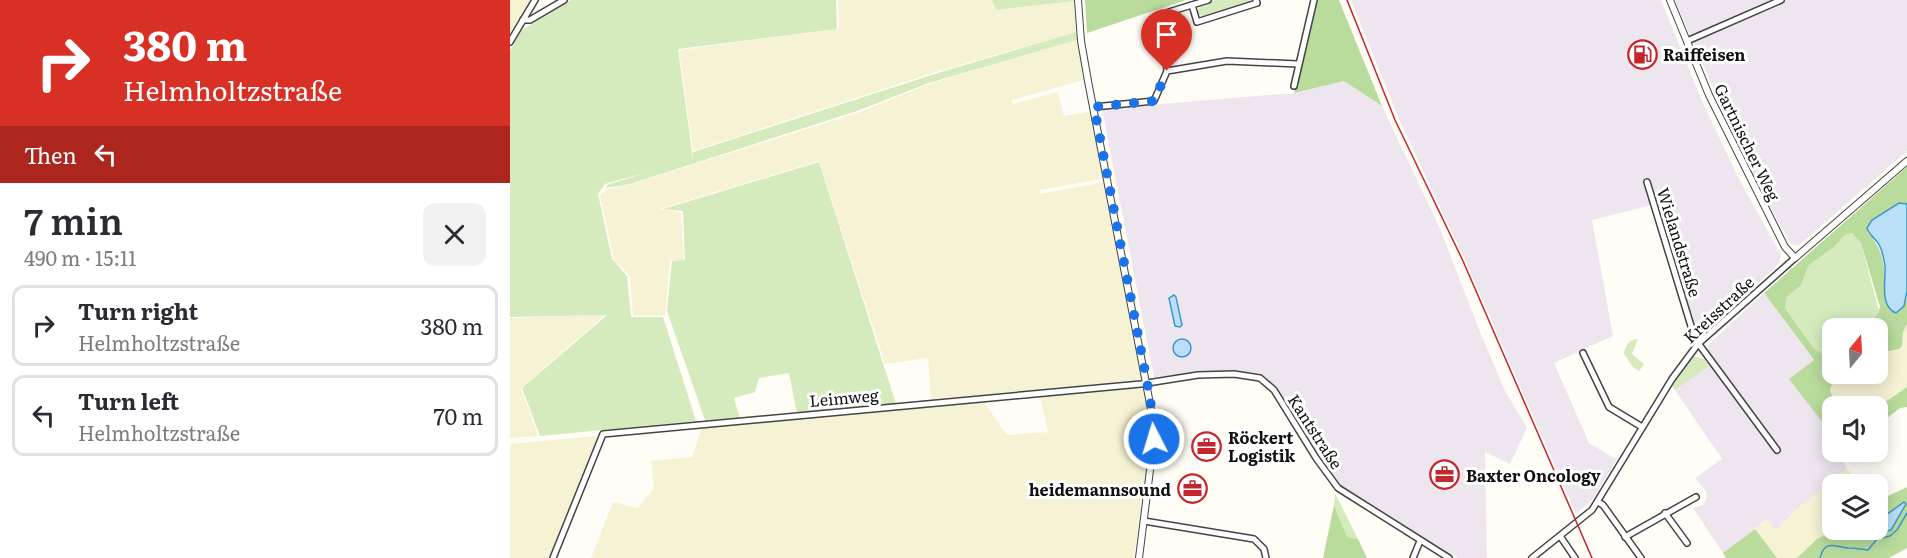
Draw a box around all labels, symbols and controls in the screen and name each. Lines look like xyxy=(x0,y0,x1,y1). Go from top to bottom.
pin xyxy=(1141,9,1192,71)
text: 380 m xyxy=(123,12,247,74)
icon: arrive xyxy=(1150,18,1183,51)
icon: right xyxy=(24,24,102,102)
fuel station icon: Raiffeisen xyxy=(1626,38,1658,70)
place label: Raiffeisen xyxy=(1663,42,1745,66)
text: Helmholtzstraße xyxy=(123,69,342,109)
street label: Gartnischer Weg xyxy=(1709,79,1787,205)
text: Then xyxy=(24,138,77,171)
icon: left xyxy=(89,138,122,171)
street label: Wielandstraße xyxy=(1652,184,1708,300)
text: 7 min xyxy=(24,193,123,246)
button: close xyxy=(423,203,486,266)
text: 490 m · 15:11 xyxy=(24,242,136,272)
street label: Kreisstraße xyxy=(1677,270,1759,348)
text: Turn right xyxy=(78,294,198,327)
icon: right xyxy=(27,309,60,342)
text: 380 m xyxy=(420,309,483,342)
north arrow xyxy=(1822,318,1888,384)
map controls xyxy=(1822,318,1888,540)
text: Helmholtzstraße xyxy=(78,327,240,357)
street label: Leimweg xyxy=(808,382,880,412)
text: Turn left xyxy=(78,384,179,417)
street label: Kantstraße xyxy=(1283,389,1349,473)
button: sound xyxy=(1822,396,1888,462)
icon: left xyxy=(27,399,60,432)
text: 70 m xyxy=(433,399,483,432)
position arrow xyxy=(1122,407,1186,471)
text: Helmholtzstraße xyxy=(78,417,240,447)
place label: Röckert Logistik xyxy=(1228,425,1296,467)
office icon: Röckert Logistik xyxy=(1191,430,1223,462)
office icon: Baxter Oncology xyxy=(1429,459,1461,491)
place label: Baxter Oncology xyxy=(1466,463,1601,487)
office icon: heidemannsound xyxy=(1176,473,1208,505)
button: layers xyxy=(1822,474,1888,540)
place label: heidemannsound xyxy=(1029,477,1171,501)

